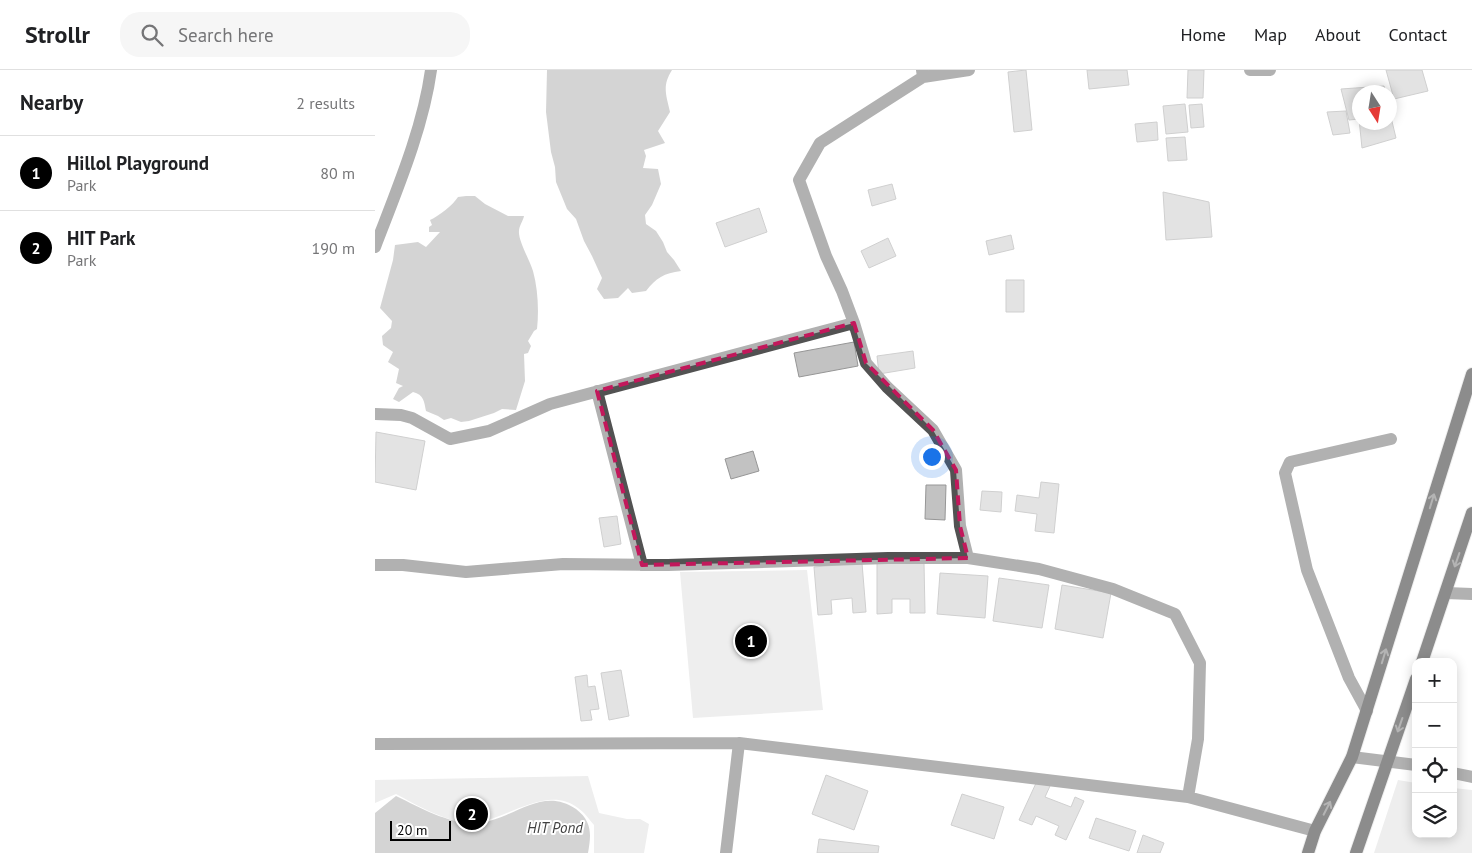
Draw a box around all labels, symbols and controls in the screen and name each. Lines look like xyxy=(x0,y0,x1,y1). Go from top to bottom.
search box xyxy=(120,12,470,57)
text: Strollr xyxy=(25,19,90,50)
icon: search xyxy=(138,21,166,49)
text: Search here xyxy=(178,23,274,47)
text: Home xyxy=(1180,23,1226,46)
text: Map xyxy=(1254,23,1287,46)
text: About xyxy=(1315,23,1361,46)
text: Contact xyxy=(1389,23,1447,46)
north arrow xyxy=(1352,85,1397,130)
text: Nearby xyxy=(20,89,83,116)
text: 2 results xyxy=(296,93,355,113)
text: Hillol Playground xyxy=(67,151,209,175)
text: 1 xyxy=(31,163,41,183)
text: 80 m xyxy=(320,163,355,183)
text: Park xyxy=(67,175,96,195)
text: HIT Park xyxy=(67,226,135,250)
text: 2 xyxy=(31,238,41,258)
text: 190 m xyxy=(312,238,355,258)
text: Park xyxy=(67,250,96,270)
your location xyxy=(919,444,945,470)
one-way arrow xyxy=(1428,494,1438,510)
one-way arrow xyxy=(1452,551,1461,567)
pin: 1 xyxy=(735,622,767,660)
one-way arrow xyxy=(1380,649,1389,665)
map controls xyxy=(1412,658,1457,838)
button: + xyxy=(1412,658,1457,703)
button: − xyxy=(1412,703,1457,748)
one-way arrow xyxy=(1395,717,1404,732)
button: locate xyxy=(1412,748,1457,793)
button: layers xyxy=(1412,793,1457,838)
pin: 2 xyxy=(456,795,488,833)
one-way arrow xyxy=(1323,801,1332,816)
scale bar xyxy=(390,818,451,841)
water label: HIT Pond xyxy=(527,818,583,837)
text: 20 m xyxy=(397,821,427,839)

